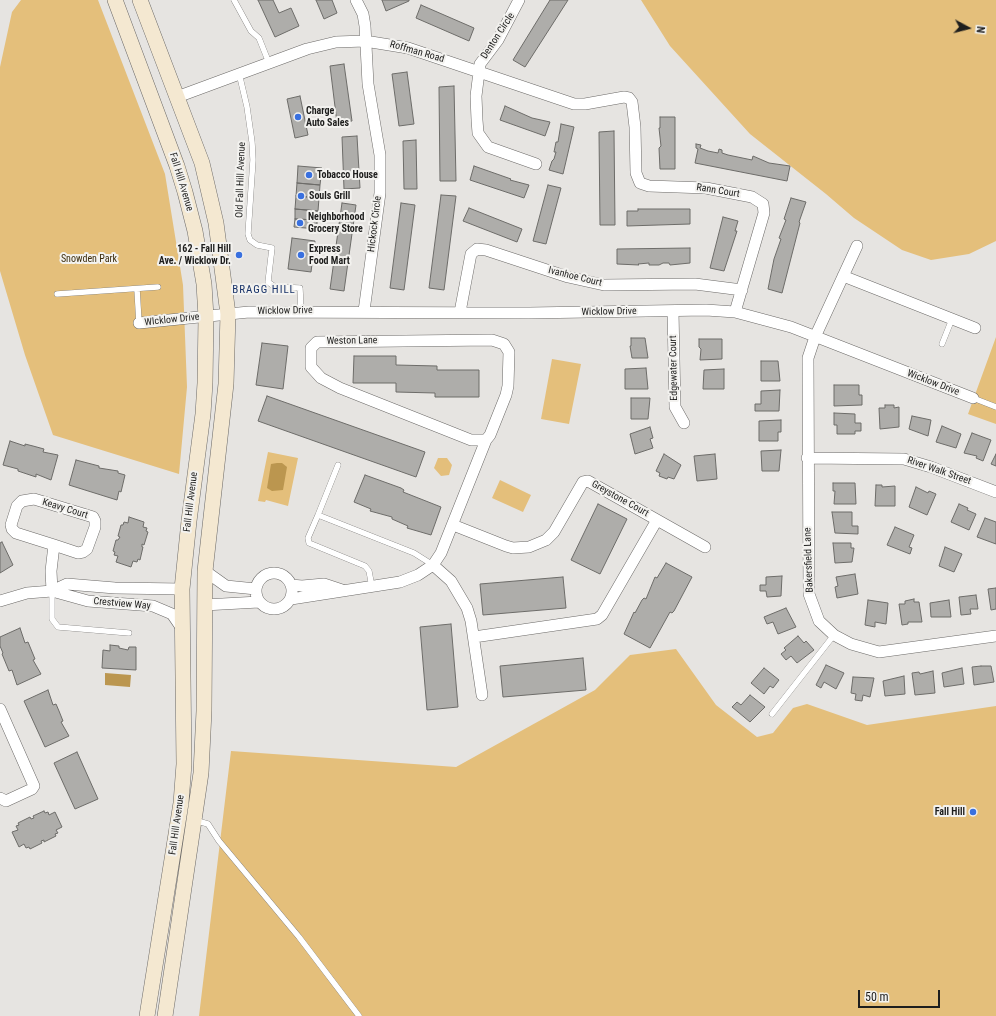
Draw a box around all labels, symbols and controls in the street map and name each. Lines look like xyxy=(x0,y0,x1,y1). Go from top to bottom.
north arrow xyxy=(948,8,988,48)
street label: Denton Circle xyxy=(479,11,517,61)
text: N xyxy=(974,25,987,34)
street label: Roffman Road xyxy=(388,38,446,66)
place label: Charge Auto Sales xyxy=(306,105,349,128)
marker: Charge Auto Sales xyxy=(293,112,303,122)
street label: Old Fall Hill Avenue xyxy=(234,142,248,218)
street label: Fall Hill Avenue xyxy=(166,151,196,213)
place label: Tobacco House xyxy=(317,169,378,181)
marker: Tobacco House xyxy=(304,170,314,180)
street label: Rann Court xyxy=(695,182,741,200)
place label: Souls Grill xyxy=(309,190,350,202)
marker: Souls Grill xyxy=(296,191,306,201)
street label: Hickock Circle xyxy=(366,195,384,253)
place label: Neighborhood Grocery Store xyxy=(308,211,364,234)
marker: Neighborhood Grocery Store xyxy=(295,218,305,228)
place label: 162 - Fall Hill Ave. / Wicklow Dr. xyxy=(159,243,231,266)
place label: Express Food Mart xyxy=(309,243,350,266)
marker: 162 - Fall Hill Ave. / Wicklow Dr. xyxy=(234,250,244,260)
marker: Express Food Mart xyxy=(296,250,306,260)
park label: Snowden Park xyxy=(61,253,117,265)
street label: Ivanhoe Court xyxy=(547,265,603,289)
district label: BRAGG HILL xyxy=(232,283,296,297)
street label: Wicklow Drive xyxy=(257,305,313,317)
street label: Wicklow Drive xyxy=(581,306,637,318)
street label: WIcklow Drive xyxy=(144,311,200,329)
street label: Weston Lane xyxy=(326,335,378,347)
street label: Edgewater Court xyxy=(667,335,681,401)
street label: Wicklow Drive xyxy=(905,368,961,398)
street label: River Walk Street xyxy=(906,454,972,488)
street label: Fall Hill Avenue xyxy=(181,471,201,533)
street label: Greystone Court xyxy=(589,478,651,520)
street label: Keavy Court xyxy=(41,496,89,522)
street label: Bakersfield Lane xyxy=(802,527,816,593)
street label: Crestview Way xyxy=(93,596,151,612)
street label: Fall Hill Avenue xyxy=(167,794,187,856)
place label: Fall Hill xyxy=(935,806,965,818)
marker: Fall Hill xyxy=(968,807,978,817)
scale bar xyxy=(860,982,942,1008)
text: 50 m xyxy=(865,990,889,1004)

